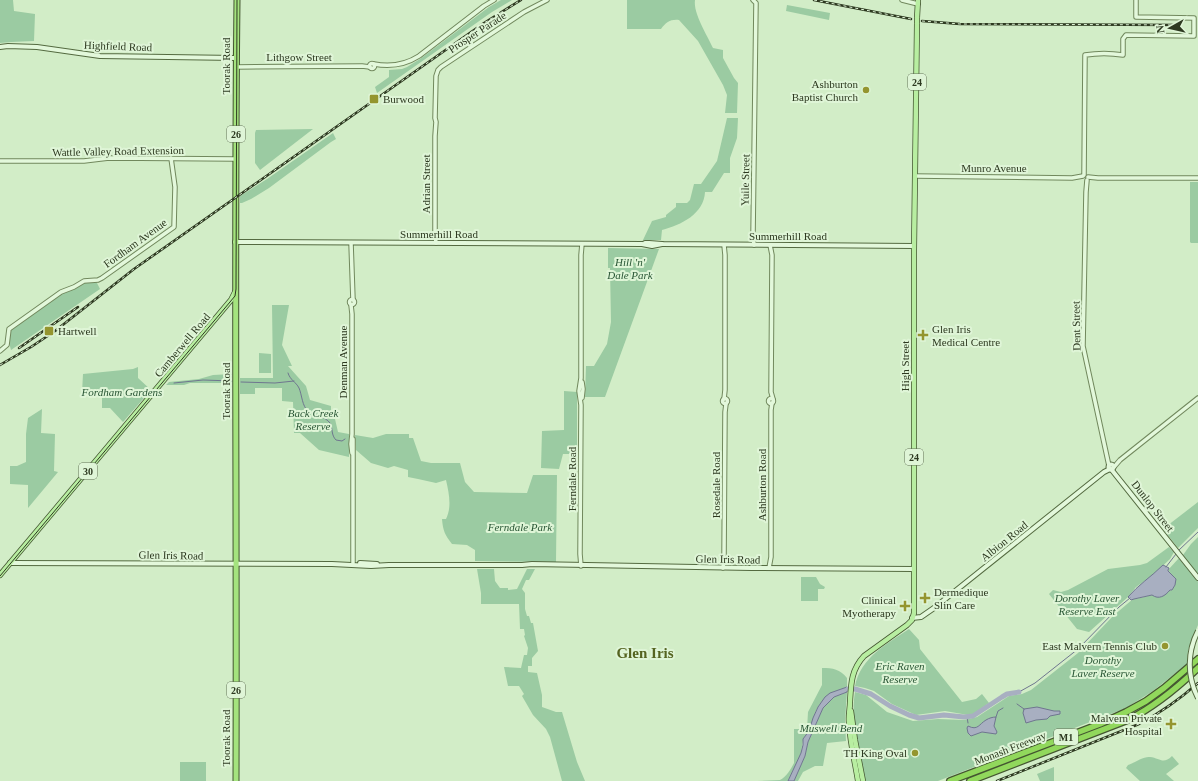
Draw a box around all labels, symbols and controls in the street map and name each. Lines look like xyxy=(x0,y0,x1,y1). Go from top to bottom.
north arrow xyxy=(1150,8,1190,48)
street label: Prosper Parade xyxy=(446,9,508,55)
text: N xyxy=(1154,25,1167,34)
street label: Toorak Road xyxy=(220,37,232,94)
street label: Highfield Road xyxy=(84,39,153,53)
street label: Lithgow Street xyxy=(266,51,332,63)
road number: 24 xyxy=(908,74,926,90)
place label: Ashburton Baptist Church xyxy=(792,78,858,103)
marker: Ashburton Baptist Church xyxy=(861,85,871,95)
marker: Burwood xyxy=(368,93,380,105)
place label: Burwood xyxy=(383,93,424,105)
road number: 26 xyxy=(227,126,245,142)
street label: Wattle Valley Road Extension xyxy=(52,144,184,158)
street label: Yuile Street xyxy=(739,154,751,206)
street label: Adrian Street xyxy=(420,155,432,213)
street label: Munro Avenue xyxy=(961,162,1027,174)
street label: Fordham Avenue xyxy=(101,216,169,270)
street label: Summerhill Road xyxy=(400,228,478,240)
street label: Summerhill Road xyxy=(749,230,827,242)
park label: Hill 'n' Dale Park xyxy=(606,256,654,281)
street label: Dent Street xyxy=(1070,301,1082,351)
street label: Camberwell Road xyxy=(152,310,213,379)
place label: Glen Iris Medical Centre xyxy=(932,323,1000,348)
marker: Hartwell xyxy=(43,325,55,337)
place label: Hartwell xyxy=(58,325,96,337)
street label: Denman Avenue xyxy=(337,325,349,398)
marker: Glen Iris Medical Centre xyxy=(917,329,929,341)
street label: High Street xyxy=(899,341,911,391)
street label: Toorak Road xyxy=(220,362,232,419)
park label: Fordham Gardens xyxy=(81,386,162,398)
park label: Back Creek Reserve xyxy=(288,407,339,432)
street label: Ferndale Road xyxy=(566,446,578,511)
street label: Ashburton Road xyxy=(756,448,768,521)
road number: 24 xyxy=(905,449,923,465)
street label: Rosedale Road xyxy=(710,451,722,518)
road number: 30 xyxy=(79,463,97,479)
street label: Dunlop Street xyxy=(1129,478,1177,534)
street label: Albion Road xyxy=(978,518,1030,563)
park label: Ferndale Park xyxy=(487,521,553,533)
street label: Glen Iris Road xyxy=(139,548,204,562)
street label: Glen Iris Road xyxy=(696,552,761,566)
place label: Dermedique Slin Care xyxy=(934,586,988,611)
marker: Dermedique Slin Care xyxy=(919,592,931,604)
park label: Dorothy Laver Reserve East xyxy=(1054,592,1120,617)
place label: Clinical Myotherapy xyxy=(842,594,896,619)
marker: Clinical Myotherapy xyxy=(899,600,911,612)
place label: East Malvern Tennis Club xyxy=(1042,640,1157,652)
marker: East Malvern Tennis Club xyxy=(1160,641,1170,651)
district label: Glen Iris xyxy=(616,645,674,661)
park label: Dorothy Laver Reserve xyxy=(1070,654,1135,679)
park label: Eric Raven Reserve xyxy=(874,660,925,685)
road number: 26 xyxy=(227,682,245,698)
street label: Toorak Road xyxy=(220,709,232,766)
place label: Malvern Private Hospital xyxy=(1091,712,1162,737)
marker: Malvern Private Hospital xyxy=(1165,718,1177,730)
park label: Muswell Bend xyxy=(799,722,863,734)
street label: Monash Freeway xyxy=(972,729,1048,767)
road number: M1 xyxy=(1054,729,1078,745)
place label: TH King Oval xyxy=(843,747,907,759)
marker: TH King Oval xyxy=(910,748,920,758)

